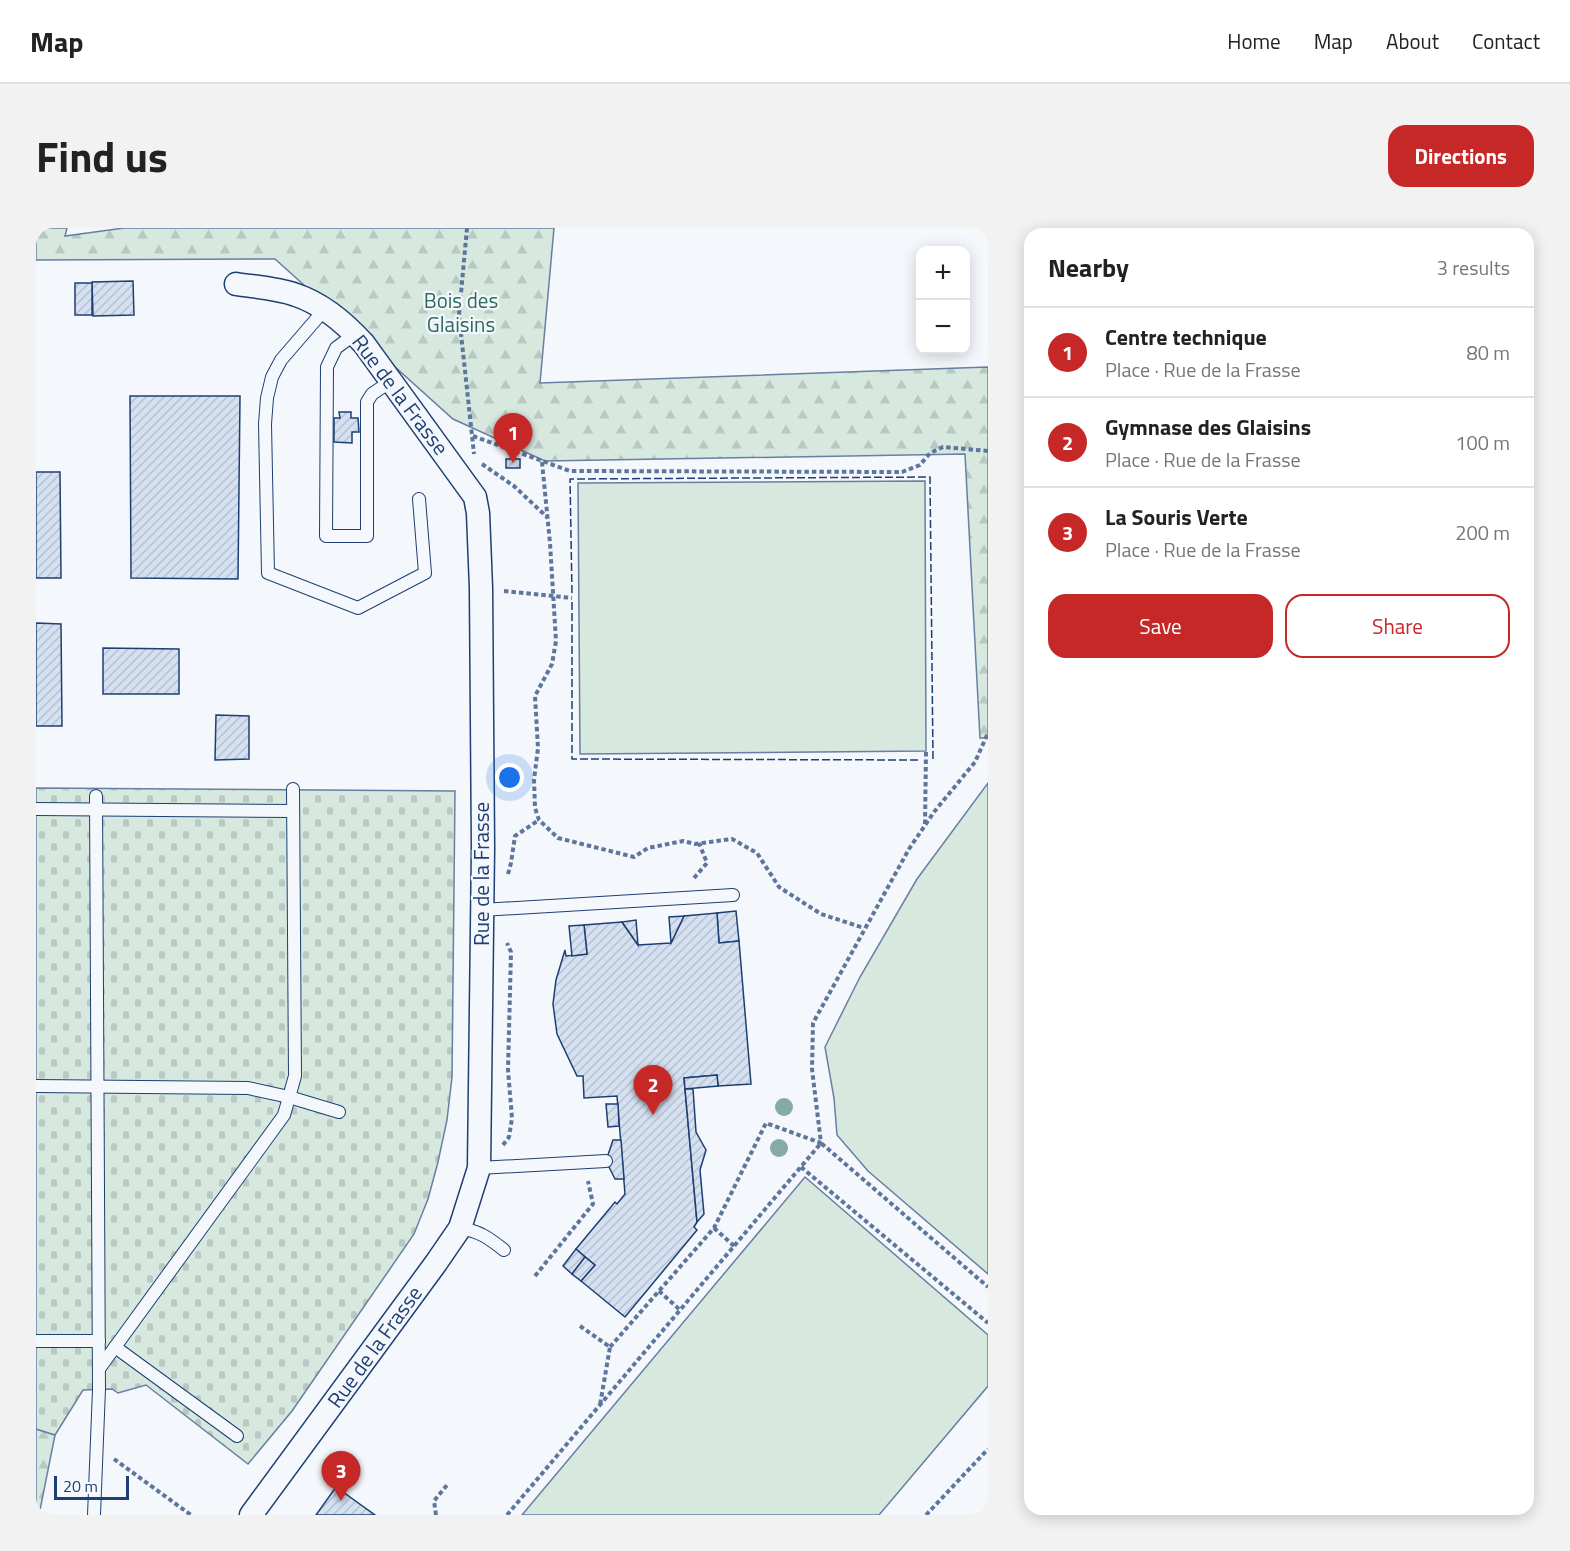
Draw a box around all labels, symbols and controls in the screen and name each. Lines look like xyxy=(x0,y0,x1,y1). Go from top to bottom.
text: Map xyxy=(30,20,84,63)
text: Home xyxy=(1227,25,1281,57)
text: Map xyxy=(1314,25,1353,57)
text: About xyxy=(1386,25,1439,57)
text: Contact xyxy=(1472,25,1540,57)
text: Find us xyxy=(36,124,168,188)
button: Directions xyxy=(1388,125,1534,187)
map controls xyxy=(916,246,970,354)
button: + xyxy=(916,246,970,300)
text: Nearby xyxy=(1048,248,1129,287)
text: 3 results xyxy=(1437,252,1510,283)
park label: Bois des Glaisins xyxy=(424,284,498,340)
button: − xyxy=(916,300,970,354)
text: Centre technique xyxy=(1105,320,1267,354)
street label: Rue de la Frasse xyxy=(345,327,457,462)
text: 1 xyxy=(1062,337,1073,368)
text: 80 m xyxy=(1466,337,1510,368)
text: Place · Rue de la Frasse xyxy=(1105,354,1301,385)
text: Gymnase des Glaisins xyxy=(1105,410,1311,444)
pin: 1 xyxy=(494,414,532,463)
text: 2 xyxy=(1062,427,1073,458)
text: 100 m xyxy=(1455,427,1510,458)
text: Place · Rue de la Frasse xyxy=(1105,444,1301,475)
text: La Souris Verte xyxy=(1105,500,1248,534)
text: 3 xyxy=(1062,517,1073,548)
text: 200 m xyxy=(1455,517,1510,548)
text: Place · Rue de la Frasse xyxy=(1105,534,1301,565)
button: Save xyxy=(1048,594,1273,658)
button: Share xyxy=(1285,594,1510,658)
your location xyxy=(495,763,524,792)
street label: Rue de la Frasse xyxy=(465,802,497,946)
pin: 2 xyxy=(634,1066,672,1115)
street label: Rue de la Frasse xyxy=(319,1279,429,1414)
pin: 3 xyxy=(322,1452,360,1501)
scale bar xyxy=(54,1473,129,1500)
text: 20 m xyxy=(63,1474,98,1498)

